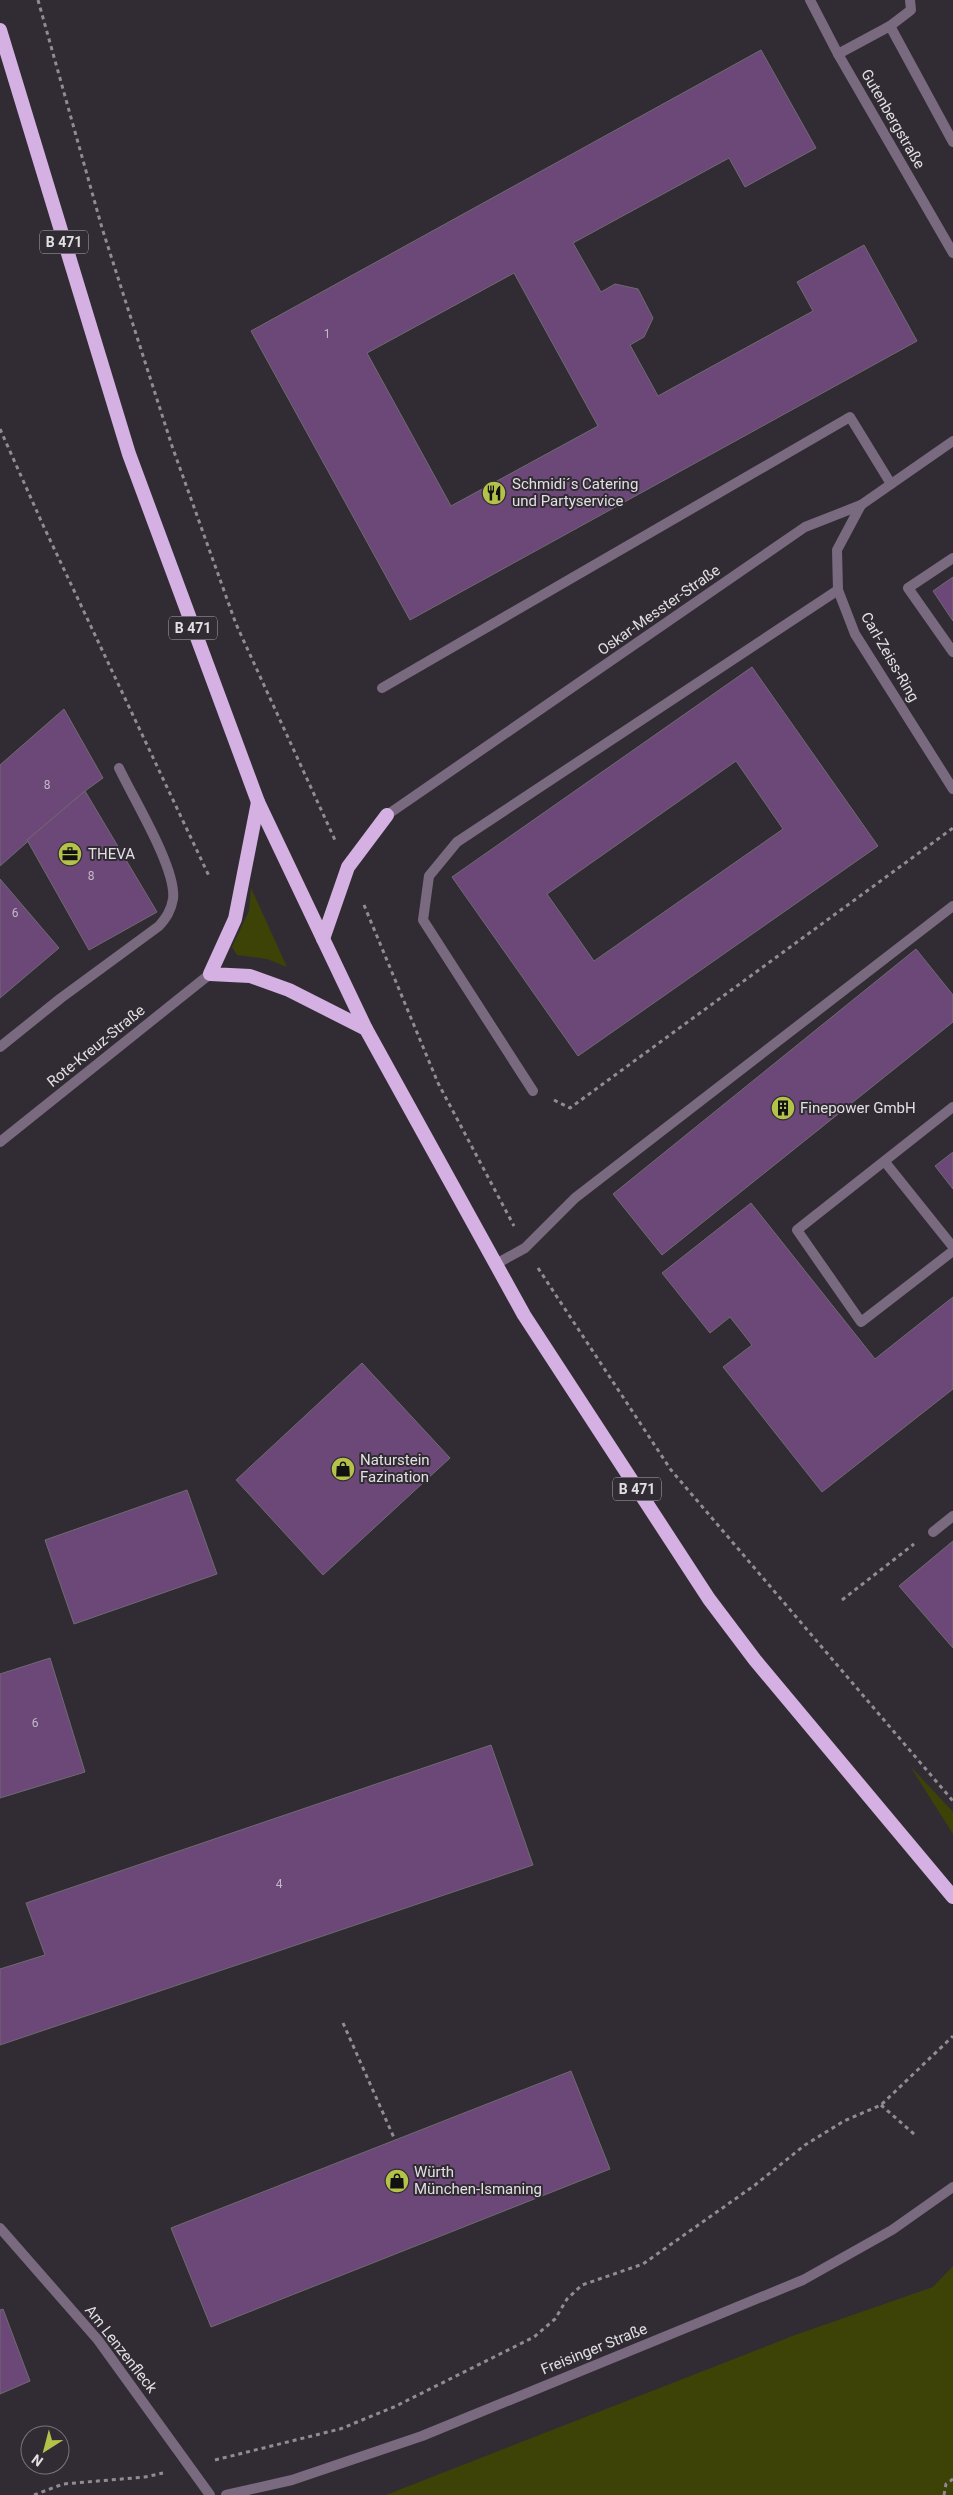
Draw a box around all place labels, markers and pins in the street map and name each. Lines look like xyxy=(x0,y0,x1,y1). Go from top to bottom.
place label: Schmidi´s Catering und Partyservice xyxy=(512,475,638,510)
restaurant icon: Schmidi´s Catering und Partyservice xyxy=(481,480,507,506)
office icon: THEVA xyxy=(57,841,83,867)
place label: THEVA xyxy=(88,845,135,863)
building icon: Finepower GmbH xyxy=(770,1095,796,1121)
place label: Finepower GmbH xyxy=(800,1099,916,1117)
place label: Naturstein Fazination xyxy=(360,1451,430,1486)
shop icon: Naturstein Fazination xyxy=(330,1456,356,1482)
place label: Würth München-Ismaning xyxy=(414,2163,542,2198)
shop icon: Würth München-Ismaning xyxy=(384,2168,410,2194)

